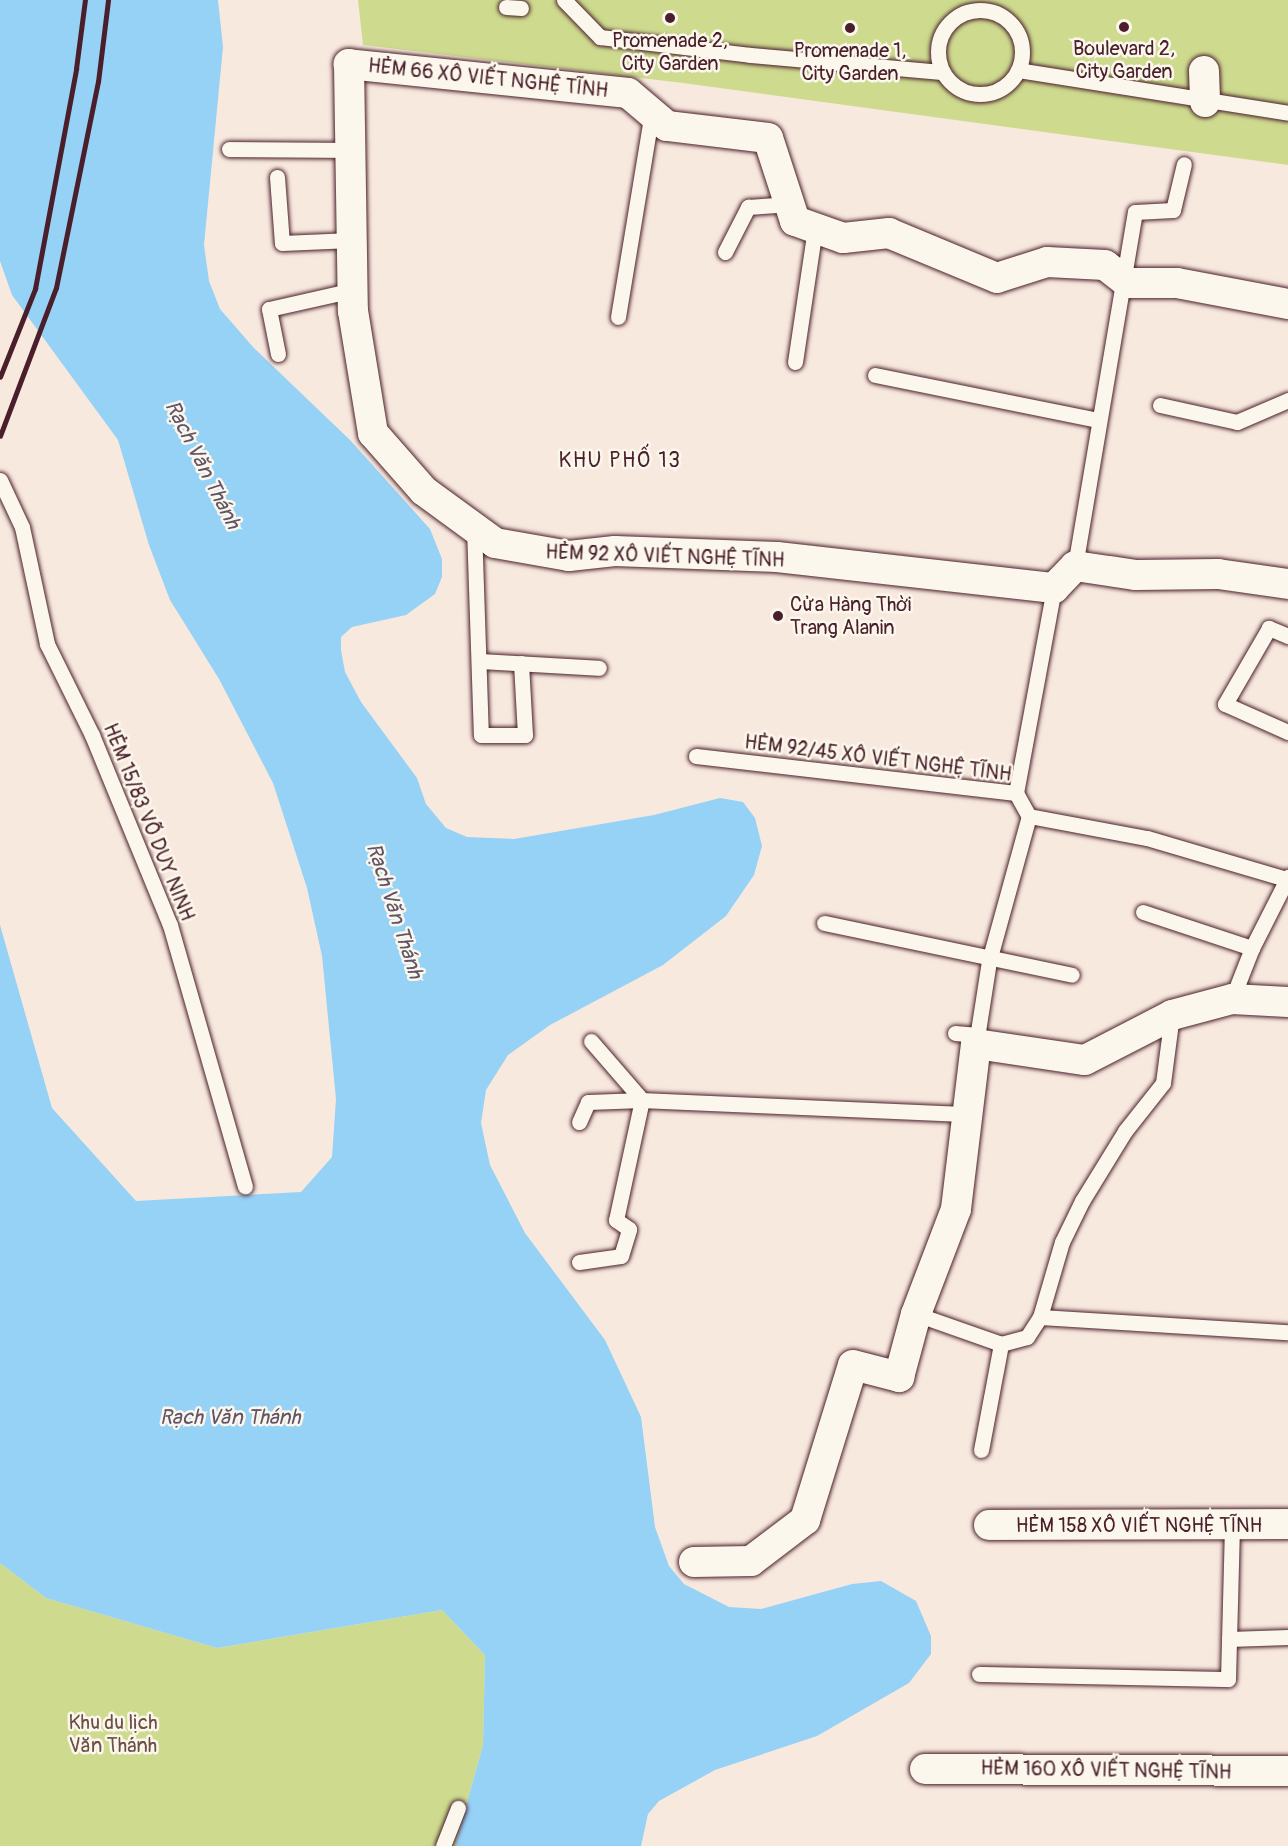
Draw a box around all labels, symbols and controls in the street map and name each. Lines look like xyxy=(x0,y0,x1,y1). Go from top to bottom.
marker: Promenade 2, City Garden xyxy=(663,11,677,25)
marker: Boulevard 2, City Garden xyxy=(1117,20,1131,34)
marker: Promenade 1, City Garden xyxy=(843,21,857,35)
place label: Promenade 2, City Garden xyxy=(612,28,728,75)
place label: Boulevard 2, City Garden xyxy=(1073,36,1175,83)
place label: Promenade 1, City Garden xyxy=(794,38,906,85)
street label: HẺM 66 XÔ VIẾT NGHỆ TĨNH xyxy=(367,53,609,103)
water label: Rạch Văn Thánh xyxy=(159,397,245,533)
district label: KHU PHỐ 13 xyxy=(559,448,681,474)
street label: HẺM 92 XÔ VIẾT NGHỆ TĨNH xyxy=(545,540,785,572)
place label: Cửa Hàng Thời Trang Alanin xyxy=(790,592,911,639)
marker: Cửa Hàng Thời Trang Alanin xyxy=(771,609,785,623)
street label: HẺM 15/83 VÕ DUY NINH xyxy=(98,720,200,924)
street label: HẺM 92/45 XÔ VIẾT NGHỆ TĨNH xyxy=(743,730,1013,786)
water label: Rạch Văn Thánh xyxy=(360,840,428,982)
water label: Rạch Văn Thánh xyxy=(160,1405,300,1431)
street label: HẺM 158 XÔ VIẾT NGHỆ TĨNH xyxy=(1016,1513,1262,1537)
park label: Khu du lịch Văn Thánh xyxy=(68,1710,158,1757)
street label: HẺM 160 XÔ VIẾT NGHỆ TĨNH xyxy=(980,1756,1232,1784)

